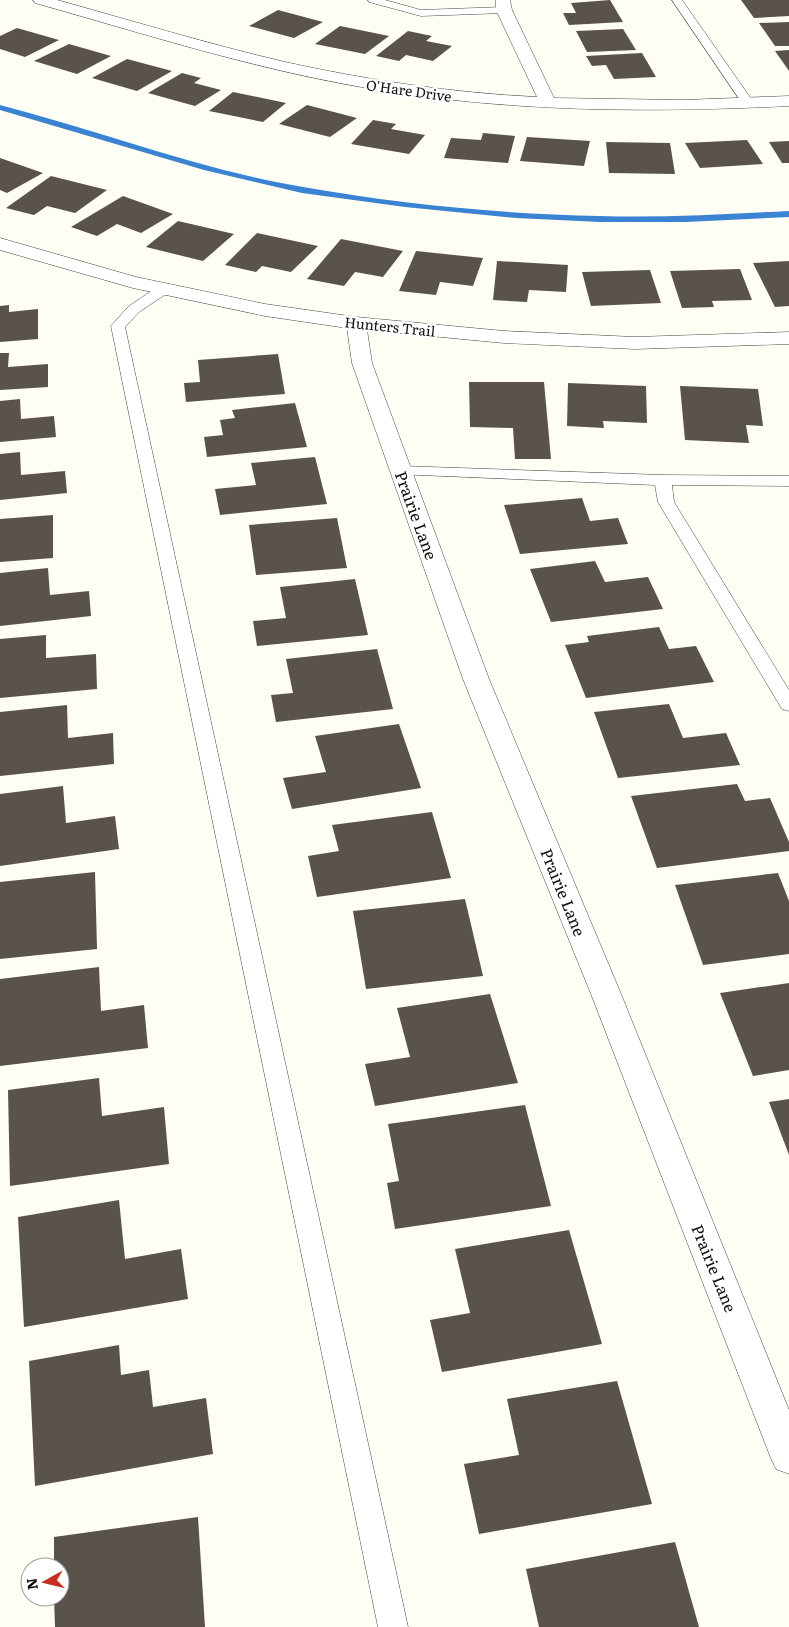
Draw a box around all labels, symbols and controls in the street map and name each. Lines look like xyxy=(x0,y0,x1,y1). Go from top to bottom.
street label: O'Hare Drive xyxy=(365,74,453,106)
street label: Hunters Trail xyxy=(344,311,437,341)
street label: Prairie Lane xyxy=(390,467,444,563)
street label: Prairie Lane xyxy=(535,844,593,940)
street label: Prairie Lane xyxy=(686,1220,744,1316)
north arrow xyxy=(20,1557,70,1607)
text: N xyxy=(20,1576,42,1591)

